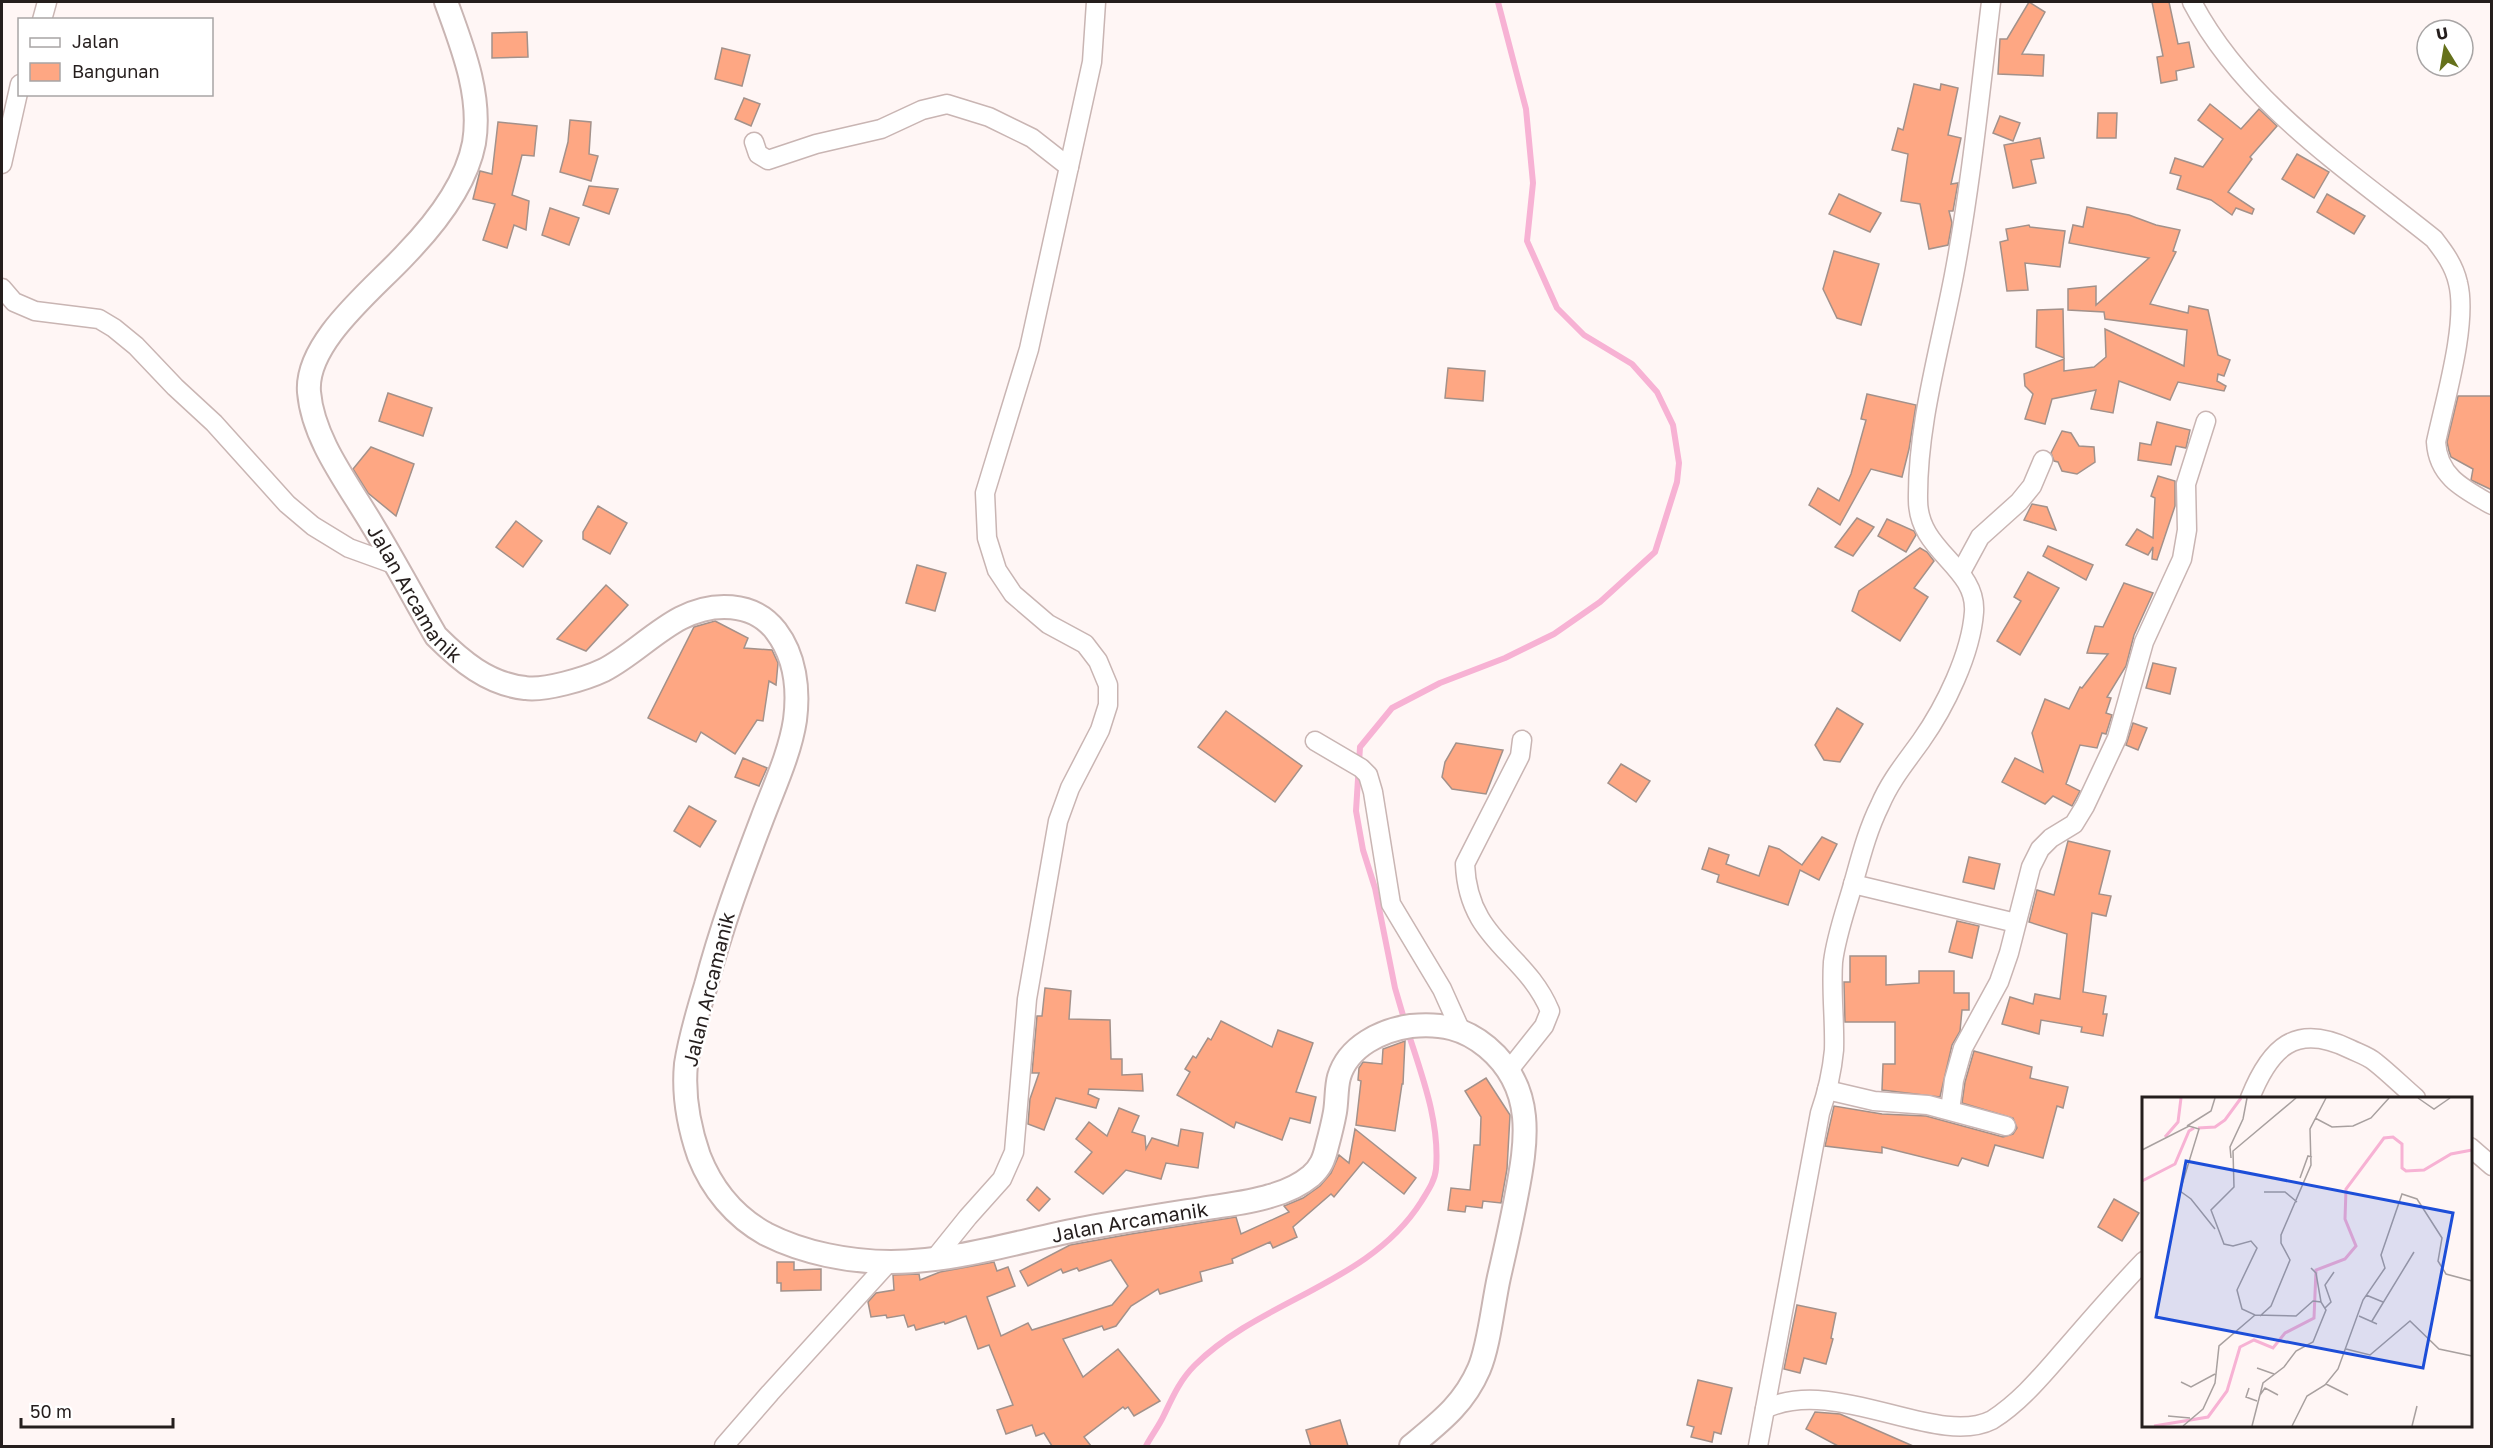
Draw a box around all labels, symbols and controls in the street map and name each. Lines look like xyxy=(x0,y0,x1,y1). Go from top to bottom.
legend xyxy=(18,18,213,96)
north arrow xyxy=(2415,18,2475,78)
text: U xyxy=(2434,22,2450,44)
text: Jalan xyxy=(72,30,119,52)
text: Bangunan xyxy=(72,60,160,82)
street label: Jalan Arcamanik xyxy=(363,520,467,667)
street label: Jalan Arcamanik xyxy=(677,909,739,1069)
inset map xyxy=(2142,1097,2472,1427)
street label: Jalan Arcamanik xyxy=(1049,1196,1210,1247)
scale bar xyxy=(21,1391,172,1429)
text: 50 m xyxy=(30,1400,72,1422)

